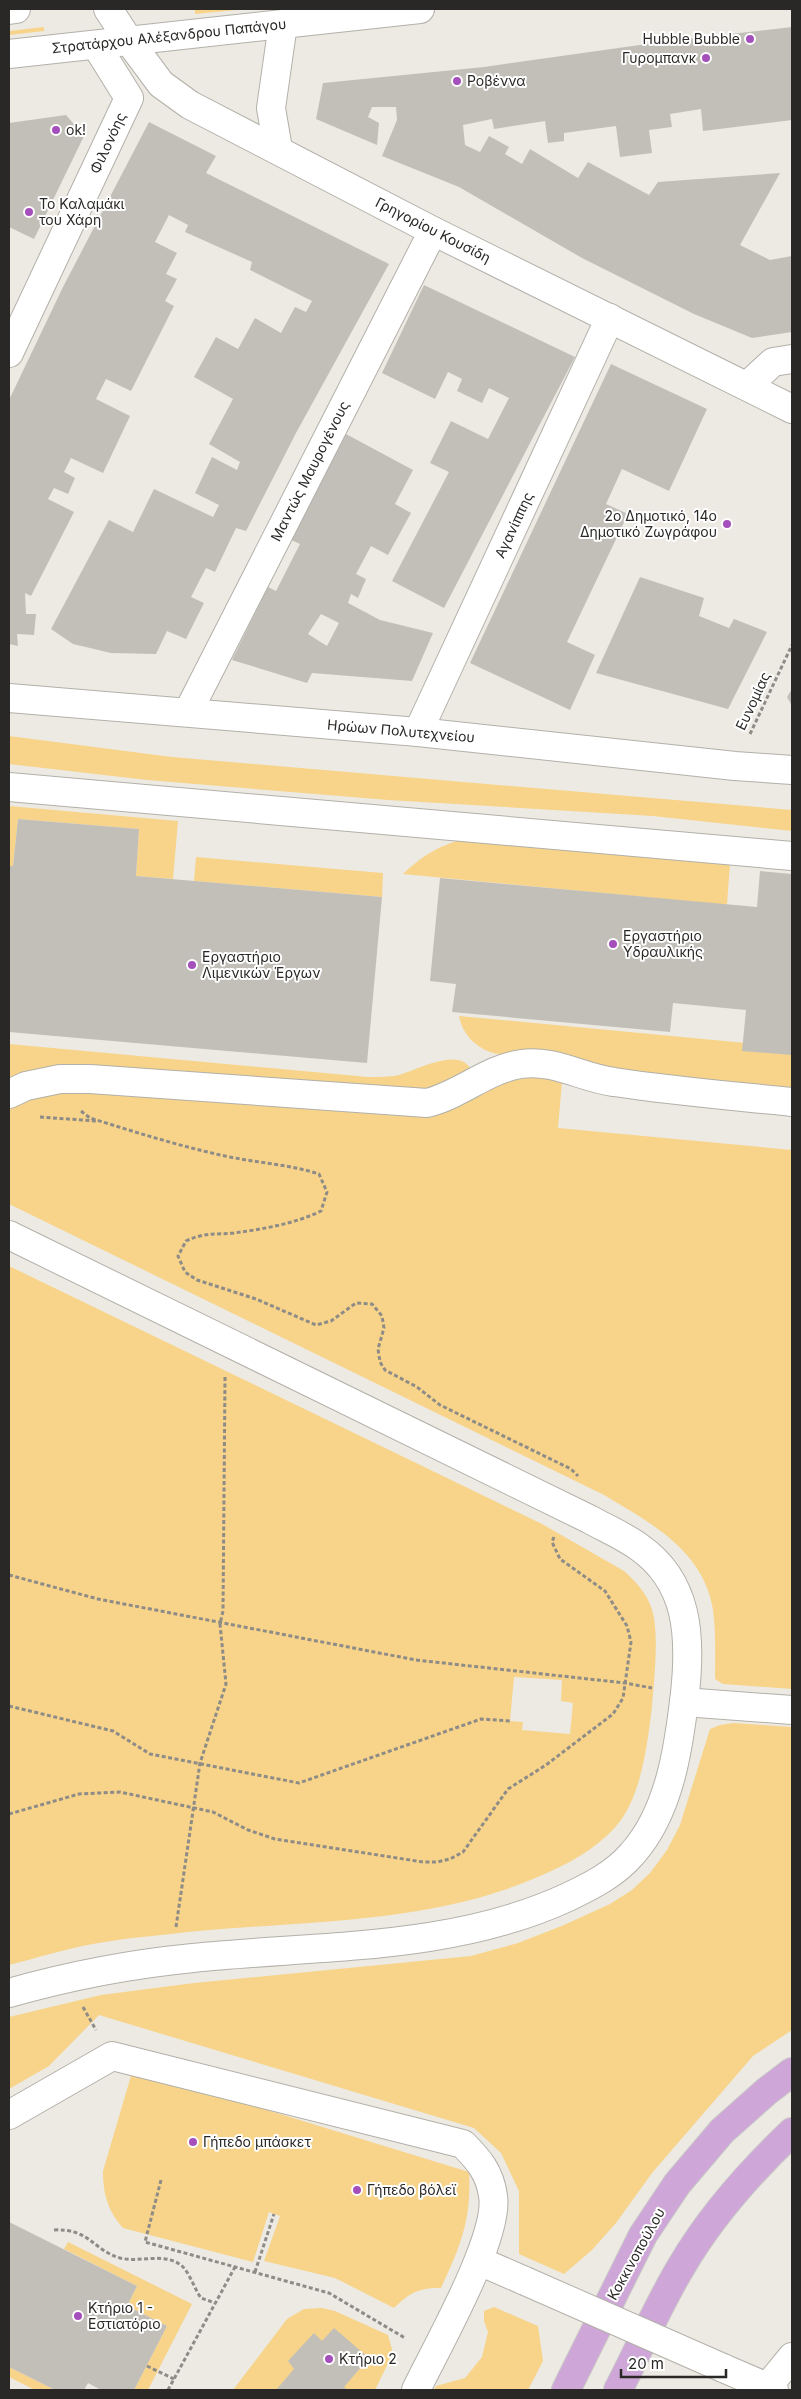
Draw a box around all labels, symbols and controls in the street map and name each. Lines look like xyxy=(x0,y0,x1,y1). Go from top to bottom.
street label: Στρατάρχου Αλέξανδρου Παπάγου xyxy=(51,15,287,56)
place label: Hubble Bubble xyxy=(643,30,740,47)
marker: Hubble Bubble xyxy=(744,33,756,45)
place label: Γυρομπανκ xyxy=(622,49,697,66)
marker: Γυρομπανκ xyxy=(700,52,712,64)
place label: Ροβέννα xyxy=(467,72,526,89)
marker: Ροβέννα xyxy=(451,75,463,87)
street label: Φιλονόης xyxy=(86,109,129,176)
place label: ok! xyxy=(66,121,86,138)
marker: ok! xyxy=(50,124,62,136)
street label: Γρηγορίου Κουσίδη xyxy=(373,193,494,266)
place label: Το Καλαμάκι του Χάρη xyxy=(39,195,125,228)
marker: Το Καλαμάκι του Χάρη xyxy=(23,206,35,218)
street label: Μαντώς Μαυρογένους xyxy=(267,398,352,544)
street label: Αγανίππης xyxy=(491,489,536,561)
place label: 2ο Δημοτικό, 14ο Δημοτικό Ζωγράφου xyxy=(580,507,717,540)
marker: 2ο Δημοτικό, 14ο Δημοτικό Ζωγράφου xyxy=(721,518,733,530)
street label: Ευνομίας xyxy=(732,669,773,733)
street label: Ηρώων Πολυτεχνείου xyxy=(327,716,476,745)
place label: Εργαστήριο Υδραυλικής xyxy=(623,927,703,960)
marker: Εργαστήριο Υδραυλικής xyxy=(607,938,619,950)
place label: Εργαστήριο Λιμενικών Έργων xyxy=(202,948,320,981)
marker: Εργαστήριο Λιμενικών Έργων xyxy=(186,959,198,971)
place label: Γήπεδο μπάσκετ xyxy=(203,2133,311,2150)
marker: Γήπεδο μπάσκετ xyxy=(187,2136,199,2148)
place label: Γήπεδο βόλεϊ xyxy=(367,2181,456,2198)
marker: Γήπεδο βόλεϊ xyxy=(351,2184,363,2196)
street label: Κοκκινοπούλου xyxy=(603,2205,668,2303)
place label: Κτήριο 1 - Εστιατόριο xyxy=(88,2299,161,2332)
marker: Κτήριο 1 - Εστιατόριο xyxy=(72,2310,84,2322)
scale bar xyxy=(621,2346,726,2378)
place label: Κτήριο 2 xyxy=(339,2350,397,2367)
marker: Κτήριο 2 xyxy=(323,2353,335,2365)
text: 20 m xyxy=(628,2354,664,2373)

